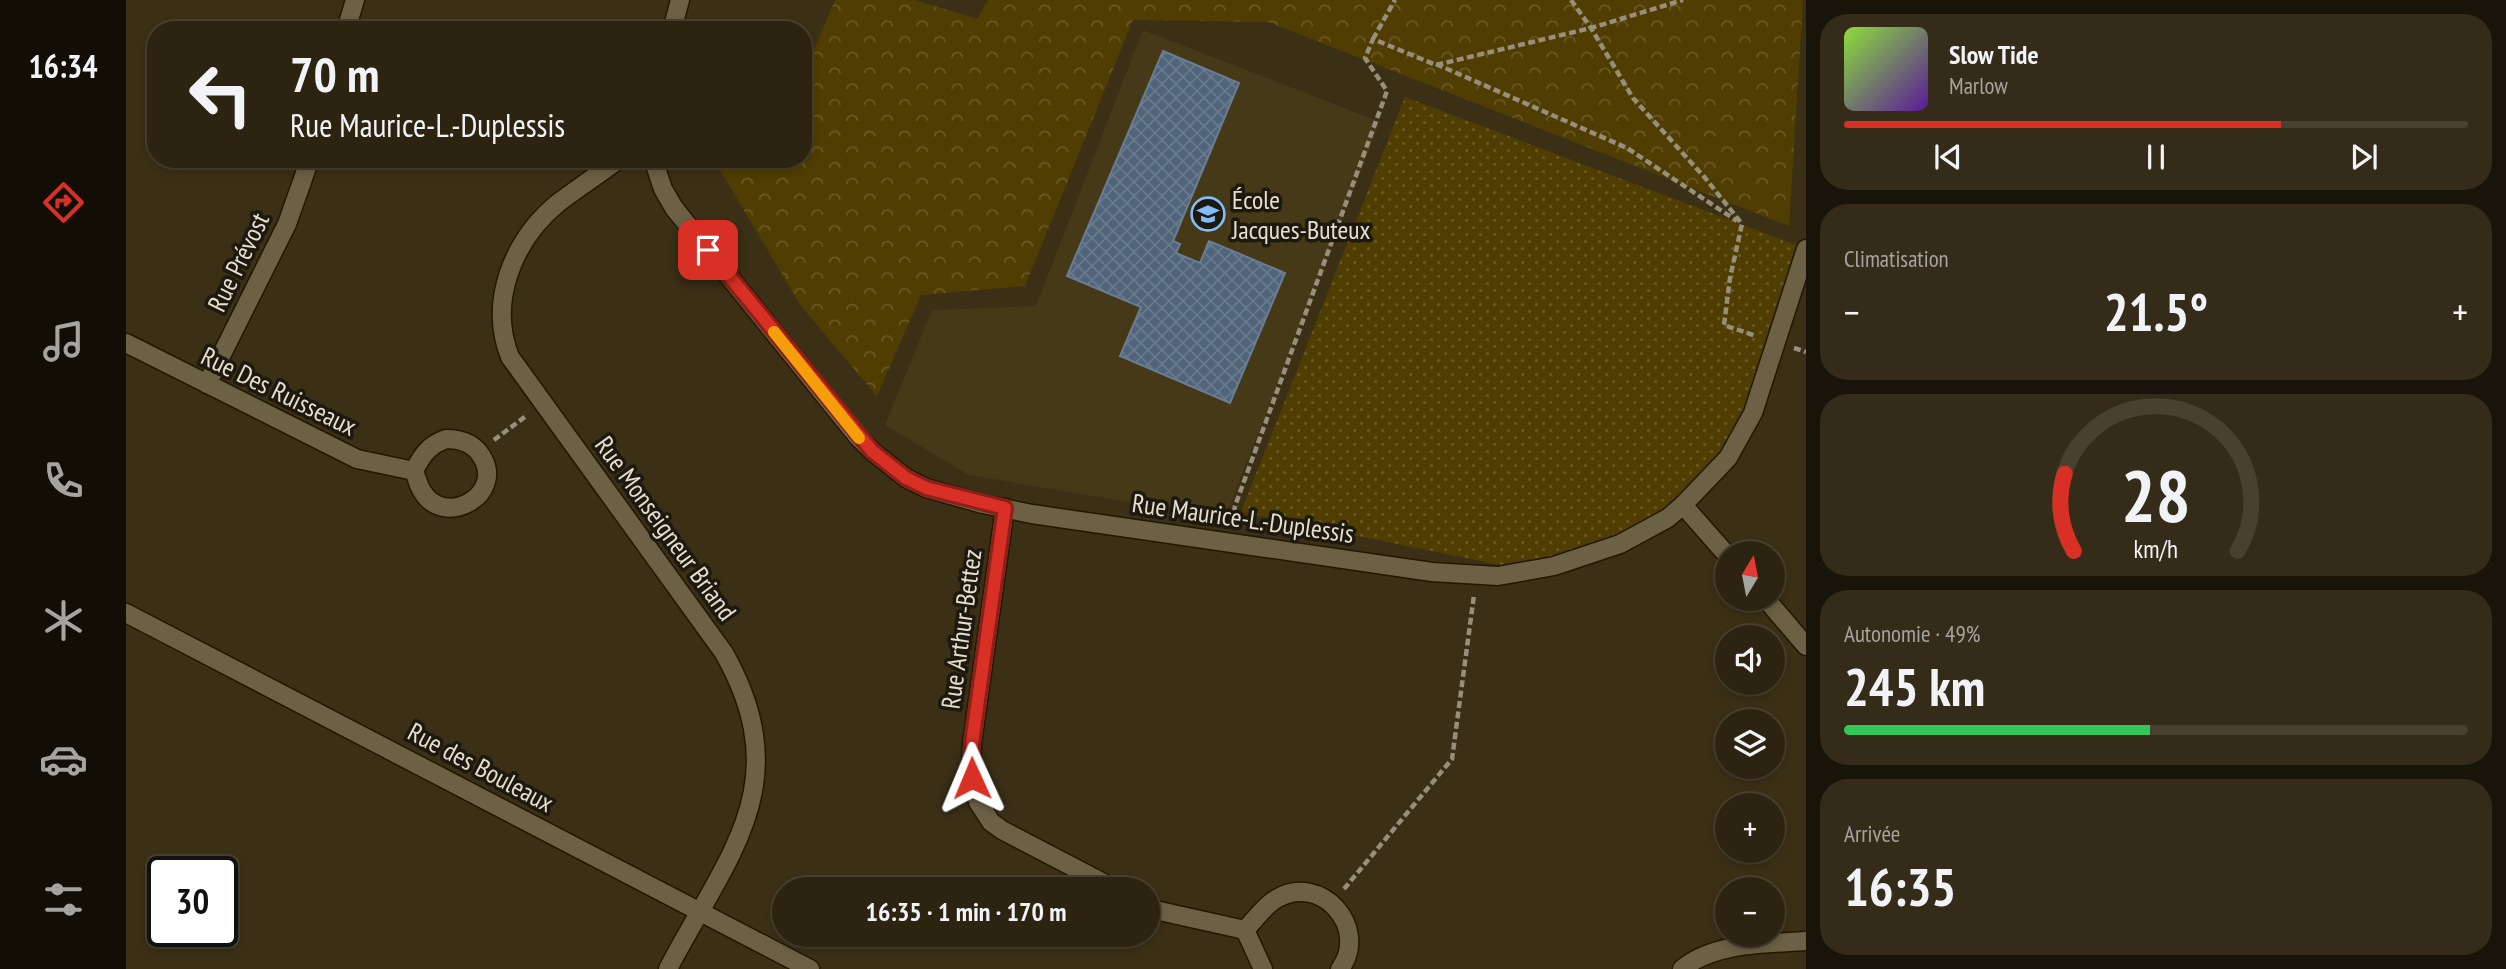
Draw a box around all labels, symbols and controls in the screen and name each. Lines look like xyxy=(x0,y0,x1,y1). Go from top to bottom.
text: Slow Tide xyxy=(1949,38,2039,71)
text: 70 m xyxy=(290,42,379,106)
text: 16:34 xyxy=(28,45,98,87)
icon: left xyxy=(175,49,266,140)
text: Marlow xyxy=(1949,71,2008,100)
text: Rue Maurice-L.-Duplessis xyxy=(290,104,565,146)
icon: previous xyxy=(1929,138,1967,176)
icon: pause xyxy=(2137,138,2175,176)
icon: next xyxy=(2345,138,2383,176)
icon: directions xyxy=(39,178,88,227)
place label: École Jacques-Buteux xyxy=(1231,183,1371,246)
school or university icon: École Jacques-Buteux xyxy=(1189,195,1227,233)
street label: Rue Prévost xyxy=(200,207,276,317)
pin xyxy=(678,220,738,280)
icon: arrive xyxy=(689,231,727,269)
text: Climatisation xyxy=(1844,244,1949,273)
text: 21.5° xyxy=(2104,278,2208,345)
text: − xyxy=(1844,287,1860,336)
text: + xyxy=(2452,287,2468,336)
icon: music xyxy=(39,317,88,366)
street label: Rue Des Ruisseaux xyxy=(196,339,362,443)
street label: Rue Monseigneur Briand xyxy=(588,429,744,627)
text: 28 xyxy=(2121,447,2191,541)
icon: phone xyxy=(39,456,88,505)
street label: Rue Maurice-L.-Duplessis xyxy=(1130,486,1356,550)
text: km/h xyxy=(2134,532,2178,564)
north arrow xyxy=(1715,541,1785,611)
map controls xyxy=(1715,541,1785,947)
street label: Rue Arthur-Bettez xyxy=(933,547,989,711)
icon: climate xyxy=(39,596,88,645)
text: Autonomie · 49% xyxy=(1844,619,1980,648)
button: sound xyxy=(1715,625,1785,695)
text: 245 km xyxy=(1844,653,1985,720)
button: layers xyxy=(1715,709,1785,779)
street label: Rue des Bouleaux xyxy=(403,715,560,819)
icon: car xyxy=(39,735,88,784)
position arrow xyxy=(935,741,1009,815)
button: + xyxy=(1715,793,1785,863)
text: Arrivée xyxy=(1844,819,1900,848)
text: 16:35 xyxy=(1844,853,1956,920)
speed limit sign: 30 xyxy=(147,856,238,947)
icon: filters xyxy=(39,875,88,924)
button: − xyxy=(1715,877,1785,947)
text: 16:35 · 1 min · 170 m xyxy=(866,895,1066,928)

